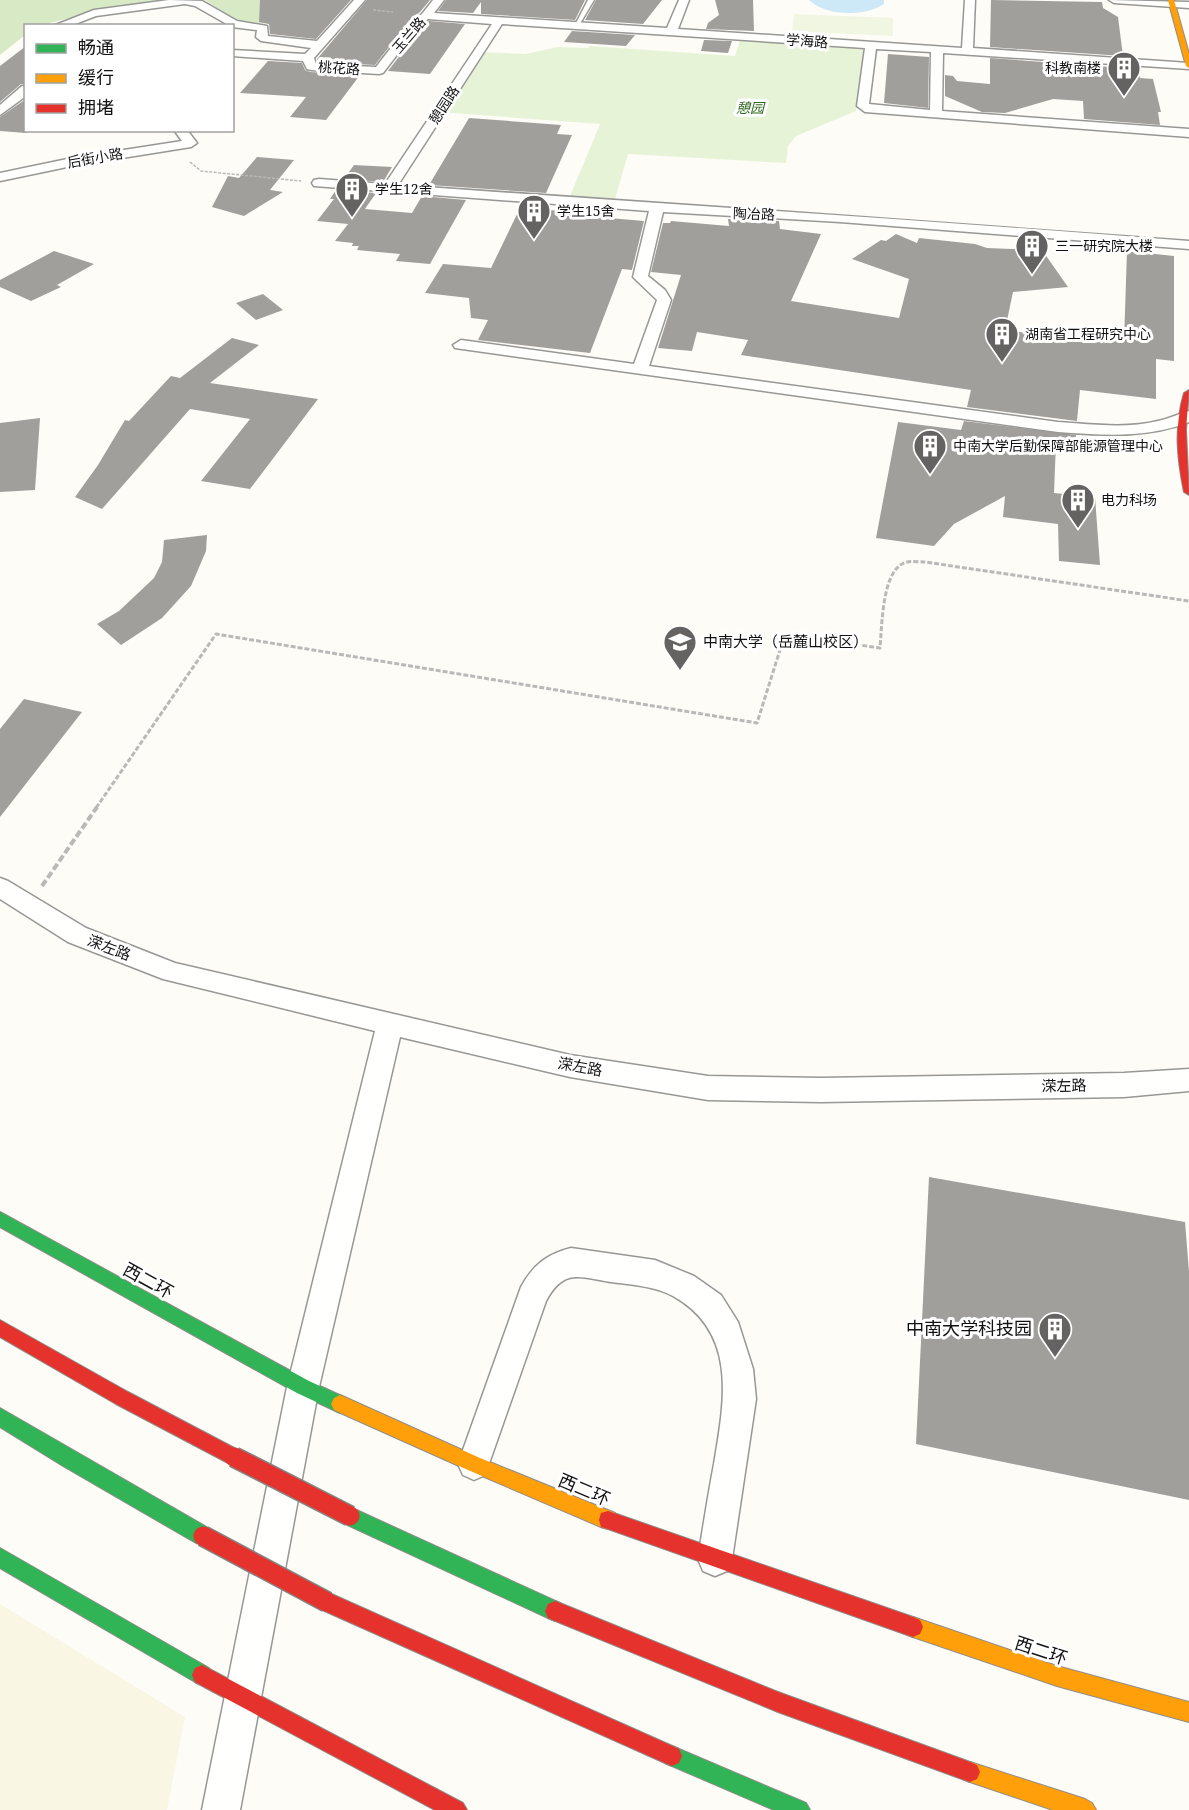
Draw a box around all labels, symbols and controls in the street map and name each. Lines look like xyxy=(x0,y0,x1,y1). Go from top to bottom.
street label: 玉兰路 xyxy=(388,13,430,57)
legend xyxy=(24,24,234,132)
street label: 学海路 xyxy=(785,30,829,51)
text: 畅通 xyxy=(78,35,114,59)
building icon: 科教南楼 xyxy=(1106,50,1142,97)
street label: 桃花路 xyxy=(317,57,361,78)
place label: 科教南楼 xyxy=(1045,58,1101,77)
text: 缓行 xyxy=(78,65,114,89)
street label: 憩园路 xyxy=(424,82,463,128)
text: 拥堵 xyxy=(78,95,114,119)
park label: 憩园 xyxy=(736,98,766,117)
street label: 后街小路 xyxy=(66,143,124,172)
building icon: 学生12舍 xyxy=(334,171,370,218)
place label: 学生12舍 xyxy=(375,179,433,198)
building icon: 学生15舍 xyxy=(516,193,552,240)
place label: 学生15舍 xyxy=(557,201,615,220)
street label: 陶冶路 xyxy=(733,203,775,224)
building icon: 三一研究院大楼 xyxy=(1014,228,1050,275)
place label: 三一研究院大楼 xyxy=(1055,236,1153,255)
building icon: 湖南省工程研究中心 xyxy=(984,316,1020,363)
place label: 湖南省工程研究中心 xyxy=(1025,324,1151,343)
building icon: 中南大学后勤保障部能源管理中心 xyxy=(912,428,948,475)
place label: 中南大学后勤保障部能源管理中心 xyxy=(953,436,1163,455)
building icon: 电力科场 xyxy=(1060,482,1096,529)
place label: 电力科场 xyxy=(1101,490,1157,509)
school or university icon: 中南大学（岳麓山校区） xyxy=(662,624,698,671)
place label: 中南大学（岳麓山校区） xyxy=(703,631,868,651)
street label: 溁左路 xyxy=(85,930,134,964)
street label: 溁左路 xyxy=(556,1052,604,1080)
street label: 溁左路 xyxy=(1041,1075,1087,1095)
street label: 西二环 xyxy=(119,1257,178,1304)
building icon: 中南大学科技园 xyxy=(1037,1311,1073,1358)
place label: 中南大学科技园 xyxy=(906,1316,1032,1340)
street label: 西二环 xyxy=(555,1467,614,1511)
street label: 西二环 xyxy=(1012,1630,1071,1670)

